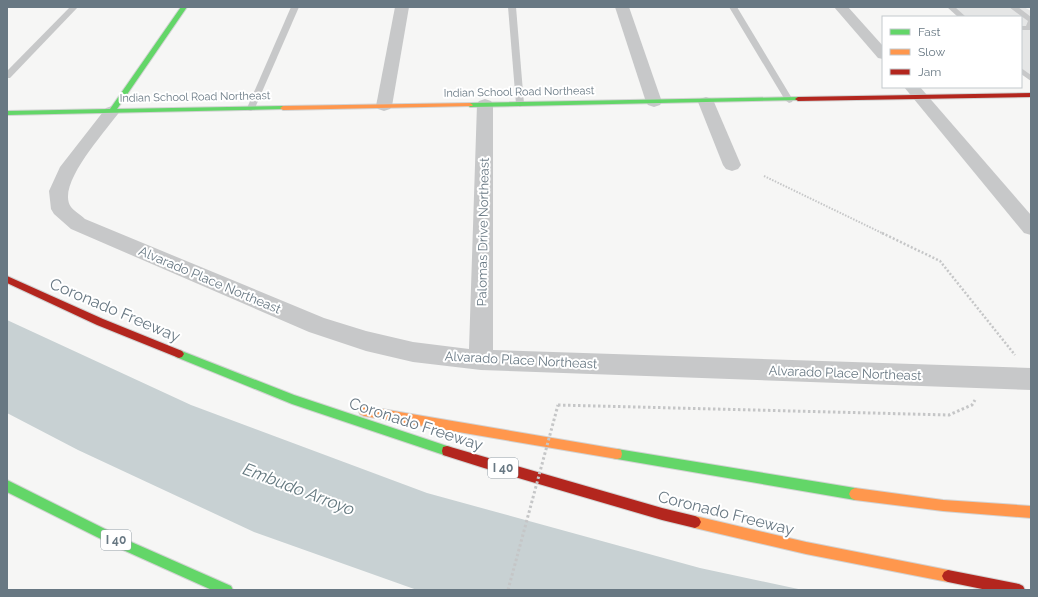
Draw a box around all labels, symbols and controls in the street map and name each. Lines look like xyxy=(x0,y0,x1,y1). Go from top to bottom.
legend xyxy=(882,16,1022,88)
text: Fast xyxy=(918,25,941,39)
text: Slow xyxy=(918,45,945,59)
text: Jam xyxy=(918,65,941,79)
street label: Indian School Road Northeast xyxy=(443,84,595,100)
street label: Indian School Road Northeast xyxy=(119,89,271,105)
street label: Palomas Drive Northeast xyxy=(474,157,492,307)
street label: Alvarado Place Northeast xyxy=(137,243,284,317)
street label: Coronado Freeway xyxy=(47,274,183,346)
street label: Alvarado Place Northeast xyxy=(444,349,598,372)
street label: Alvarado Place Northeast xyxy=(768,363,922,383)
street label: Coronado Freeway xyxy=(347,393,486,455)
road number: I 40 xyxy=(488,458,518,478)
water label: Embudo Arroyo xyxy=(240,459,358,520)
street label: Coronado Freeway xyxy=(656,487,796,539)
road number: I 40 xyxy=(101,530,131,550)

